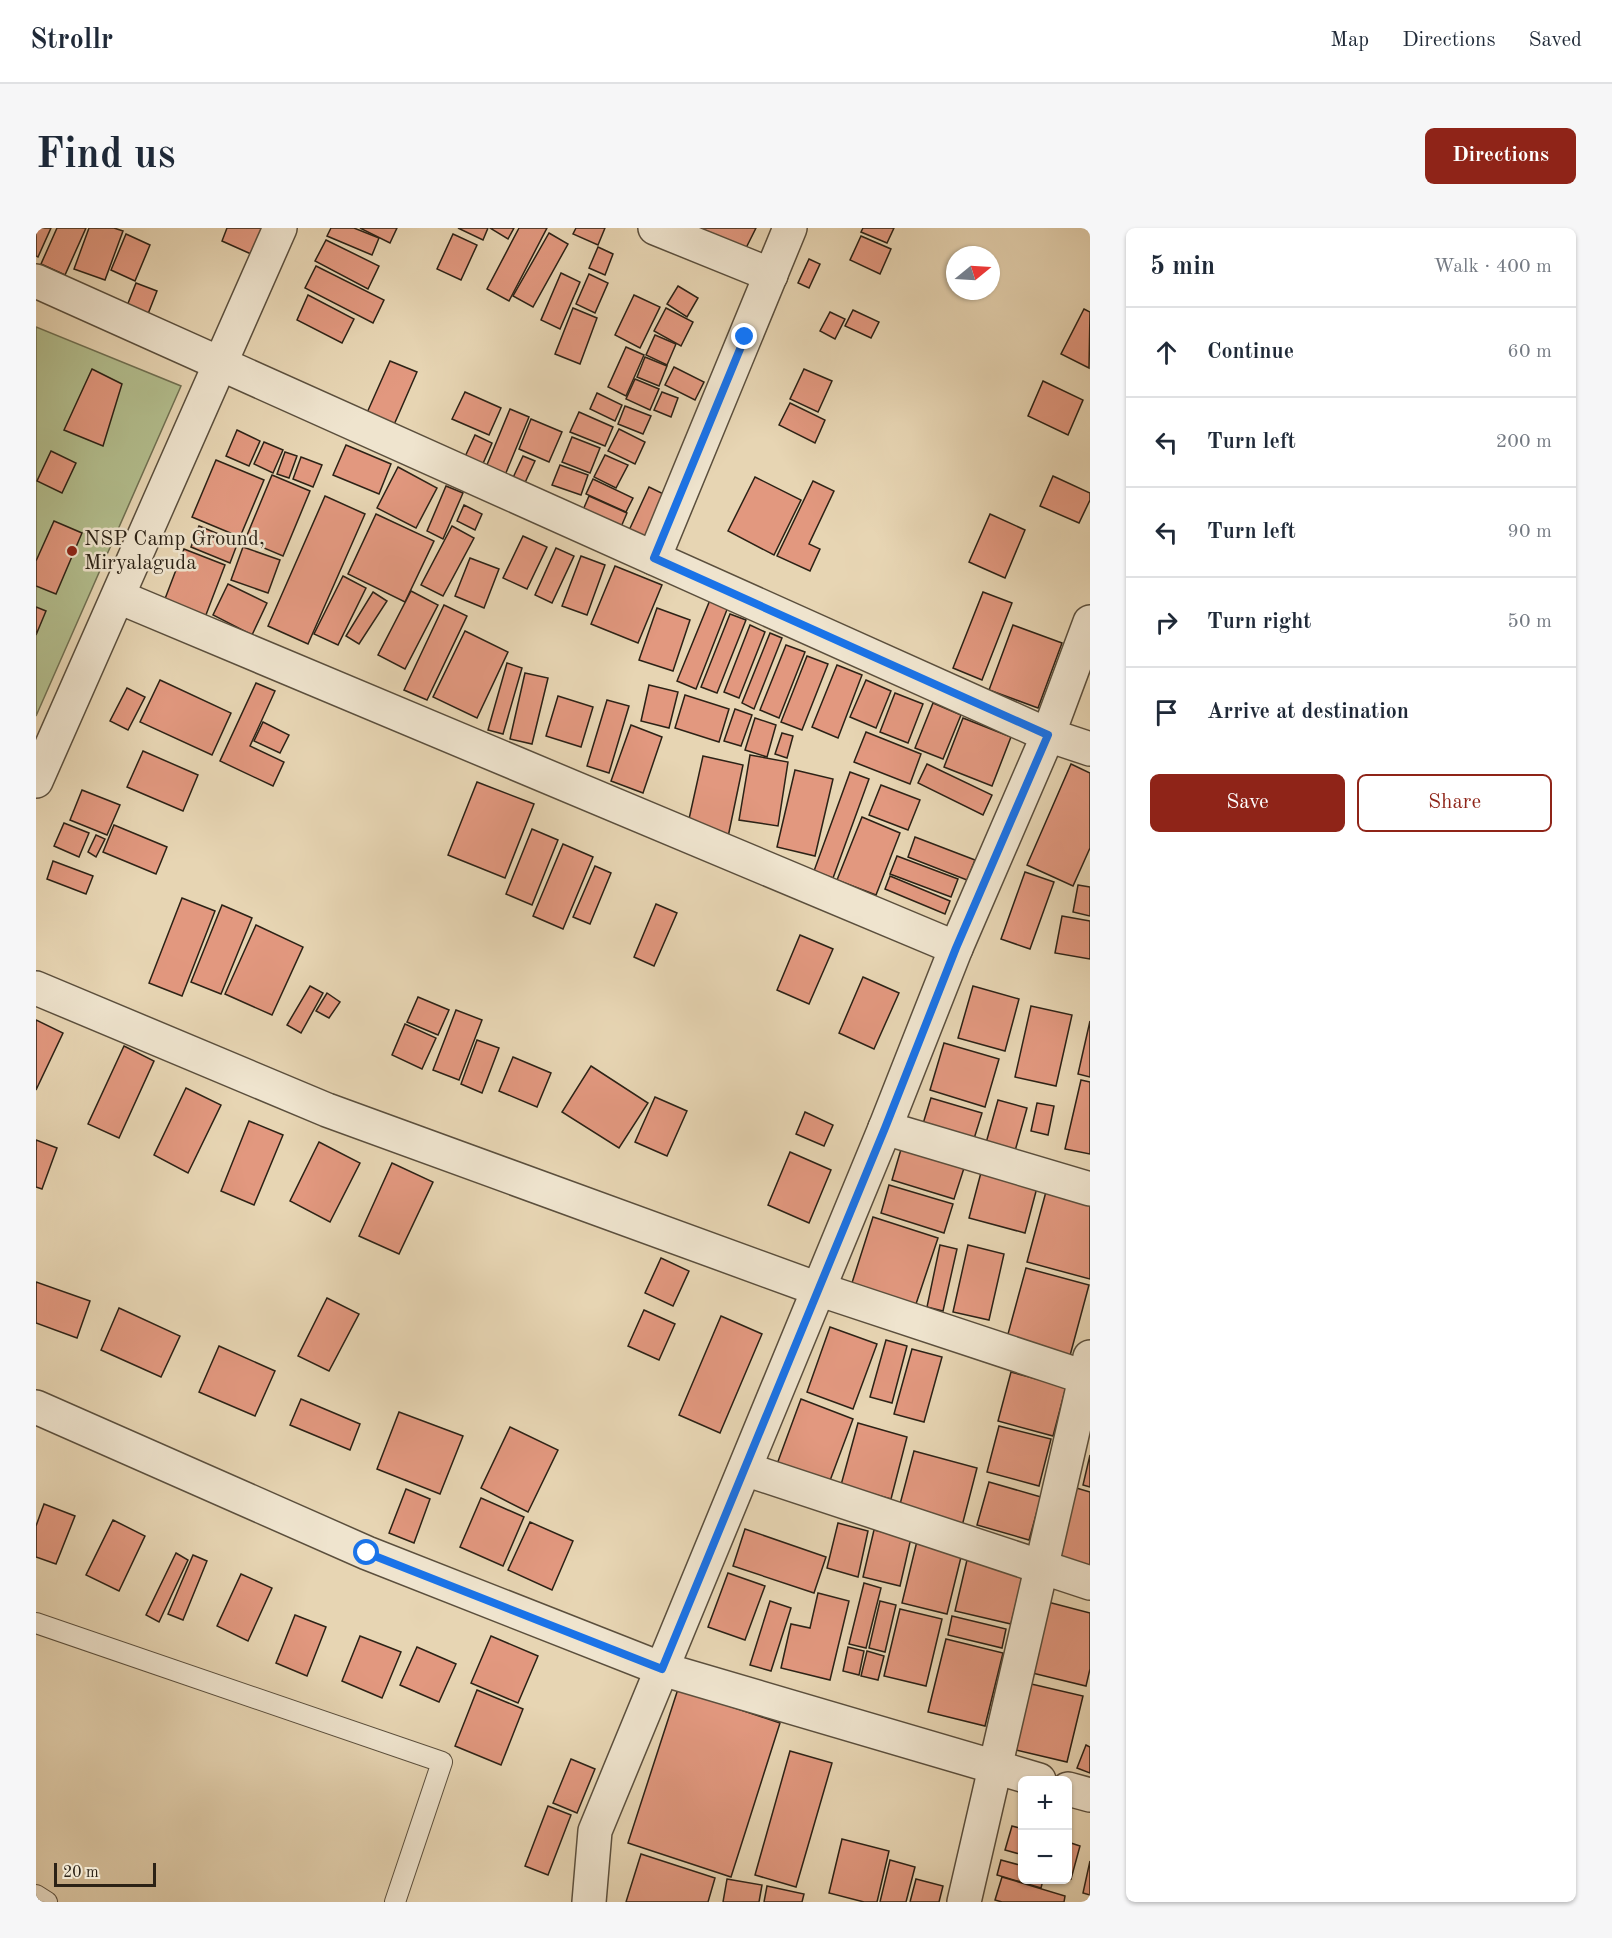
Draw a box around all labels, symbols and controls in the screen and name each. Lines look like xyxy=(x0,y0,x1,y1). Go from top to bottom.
text: Strollr xyxy=(30,27,113,55)
text: Map xyxy=(1330,30,1369,51)
text: Directions xyxy=(1402,30,1496,51)
text: Saved xyxy=(1529,30,1582,51)
button: Directions xyxy=(1425,128,1576,184)
text: Find us xyxy=(36,135,175,177)
north arrow xyxy=(946,246,1000,300)
text: 5 min xyxy=(1150,254,1215,280)
text: Walk · 400 m xyxy=(1433,257,1552,277)
route end xyxy=(731,323,757,349)
icon: ahead xyxy=(1150,336,1183,369)
text: Continue xyxy=(1207,341,1294,363)
text: 60 m xyxy=(1507,342,1552,362)
icon: left xyxy=(1150,426,1183,459)
text: Turn left xyxy=(1207,431,1296,453)
text: 200 m xyxy=(1496,432,1552,452)
icon: left xyxy=(1150,516,1183,549)
text: Turn left xyxy=(1207,521,1296,543)
text: 90 m xyxy=(1507,522,1552,542)
place label: NSP Camp Ground, Miryalaguda xyxy=(84,529,265,574)
marker: NSP Camp Ground, Miryalaguda xyxy=(65,544,79,558)
icon: right xyxy=(1150,606,1183,639)
text: Turn right xyxy=(1207,611,1311,633)
text: 50 m xyxy=(1507,612,1552,632)
icon: arrive xyxy=(1150,696,1183,729)
text: Arrive at destination xyxy=(1207,701,1409,723)
button: Save xyxy=(1150,774,1345,832)
button: Share xyxy=(1357,774,1552,832)
route start xyxy=(353,1539,379,1565)
map controls xyxy=(1018,1776,1072,1884)
button: + xyxy=(1018,1776,1072,1830)
button: − xyxy=(1018,1830,1072,1884)
scale bar xyxy=(54,1860,156,1888)
text: 20 m xyxy=(63,1865,99,1881)

